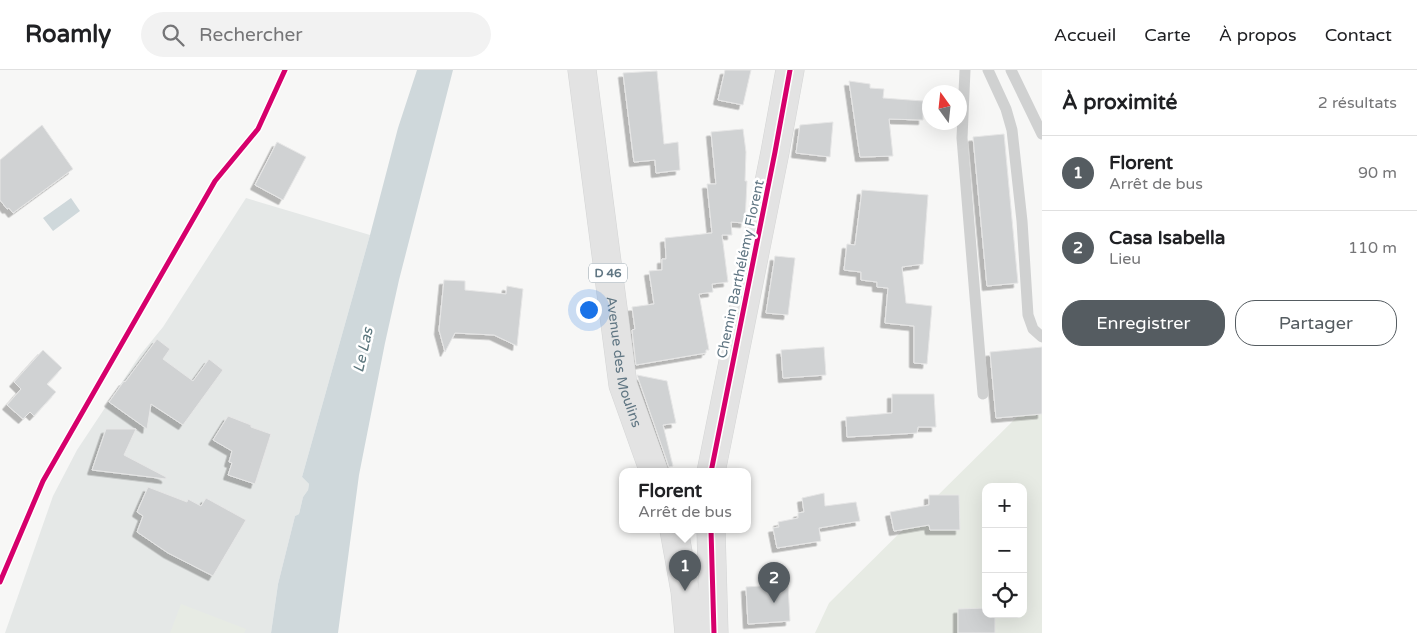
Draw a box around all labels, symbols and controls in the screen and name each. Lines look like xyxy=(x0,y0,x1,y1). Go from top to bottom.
search box xyxy=(141,12,491,57)
text: Roamly xyxy=(25,20,111,49)
icon: search xyxy=(159,21,187,49)
text: Rechercher xyxy=(199,24,303,46)
text: Accueil xyxy=(1054,24,1116,46)
text: Carte xyxy=(1144,24,1191,46)
text: À propos xyxy=(1219,24,1297,46)
text: Contact xyxy=(1325,24,1392,46)
north arrow xyxy=(922,85,967,130)
text: À proximité xyxy=(1062,90,1177,115)
text: 2 résultats xyxy=(1318,93,1397,113)
text: Florent xyxy=(1109,152,1173,174)
text: 1 xyxy=(1073,163,1083,183)
text: 90 m xyxy=(1358,163,1397,183)
text: Arrêt de bus xyxy=(1109,174,1203,194)
street label: Chemin Barthélémy Florent xyxy=(713,178,768,360)
text: Casa Isabella xyxy=(1109,227,1226,249)
text: 2 xyxy=(1073,238,1083,258)
text: 110 m xyxy=(1348,238,1397,258)
text: Lieu xyxy=(1109,249,1141,269)
road number: D 46 xyxy=(589,264,627,282)
street label: Avenue des Moulins xyxy=(603,295,645,430)
your location xyxy=(576,297,602,323)
button: Enregistrer xyxy=(1062,300,1225,346)
button: Partager xyxy=(1235,300,1397,346)
water label: Le Las xyxy=(349,324,377,374)
popup xyxy=(619,468,751,533)
text: Florent xyxy=(638,480,702,502)
map controls xyxy=(982,483,1027,618)
button: + xyxy=(982,483,1027,528)
text: Arrêt de bus xyxy=(638,502,732,522)
button: − xyxy=(982,528,1027,573)
pin: 1 xyxy=(669,550,701,591)
pin: 2 xyxy=(758,562,790,603)
button: locate xyxy=(982,573,1027,618)

